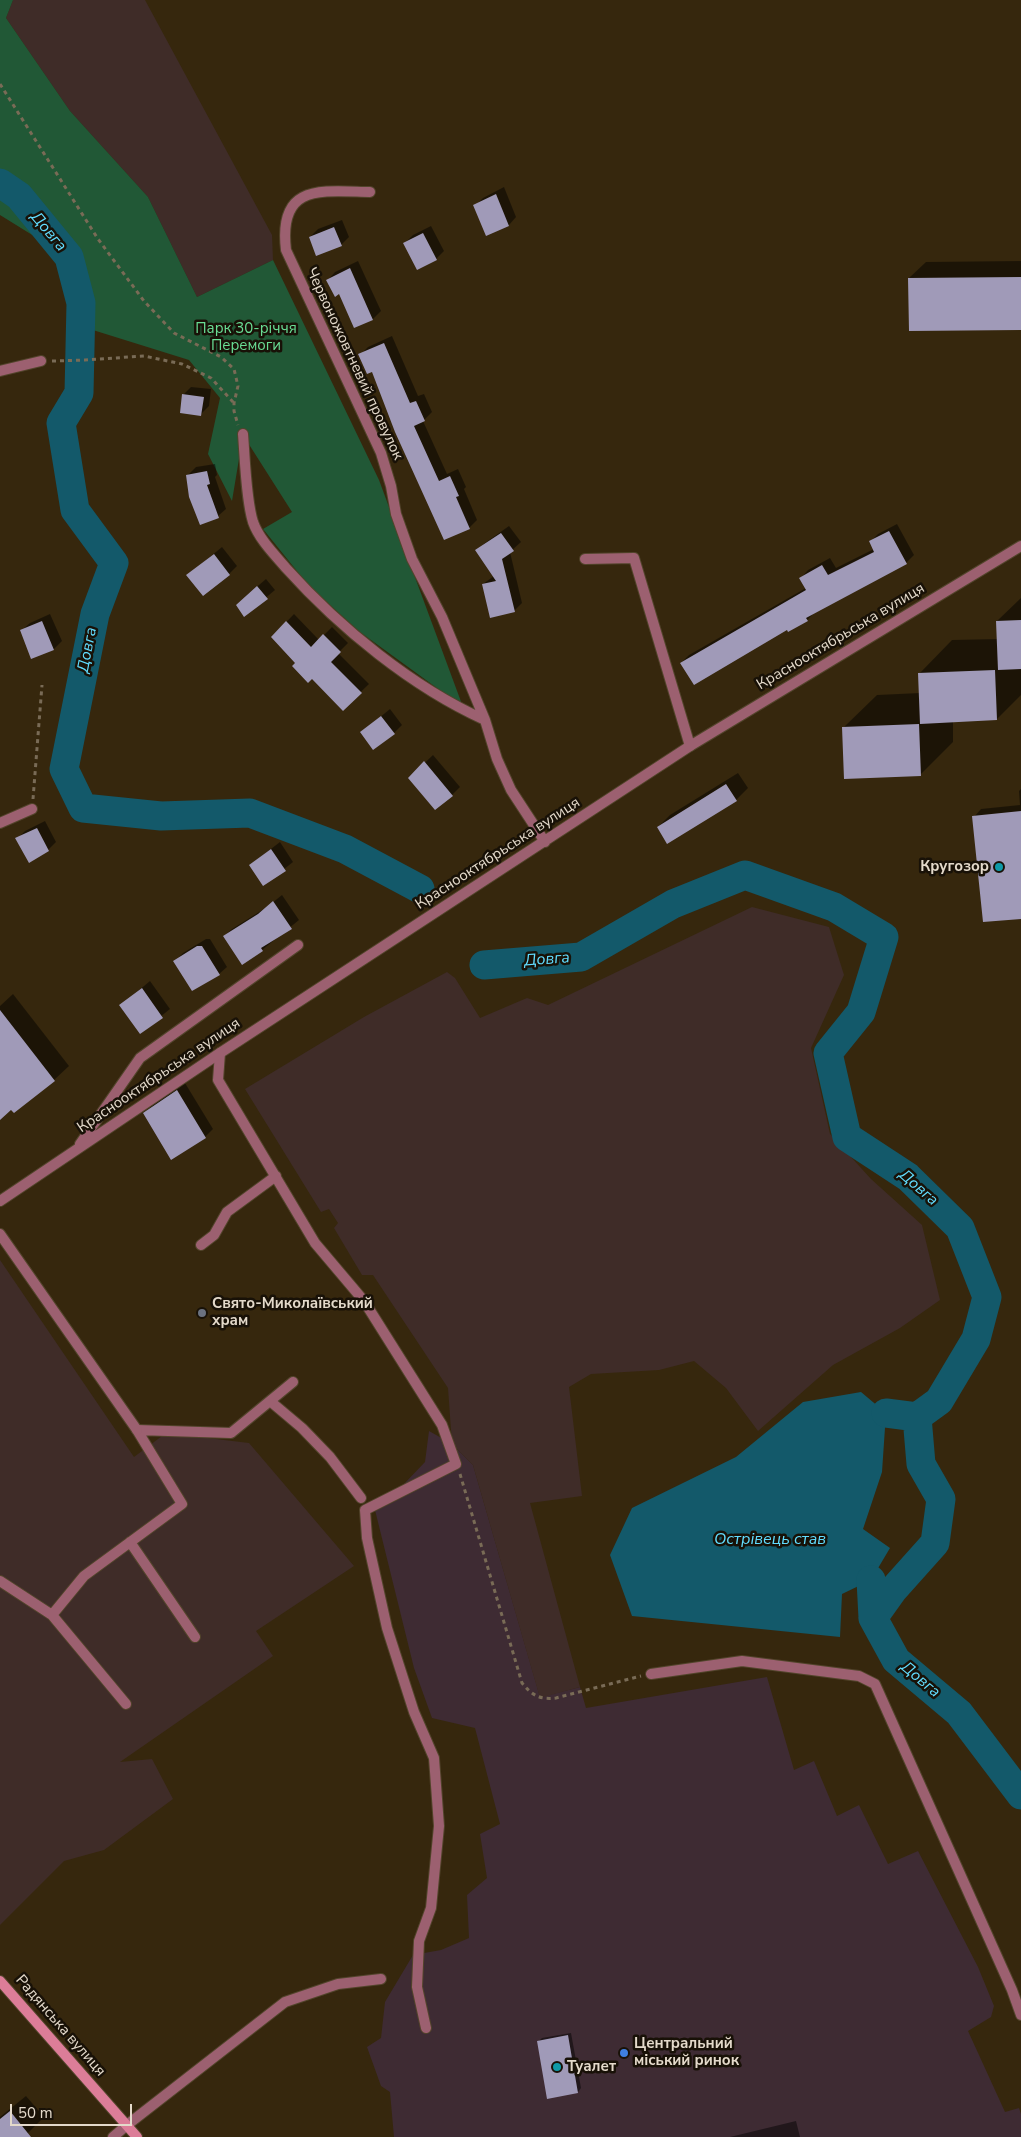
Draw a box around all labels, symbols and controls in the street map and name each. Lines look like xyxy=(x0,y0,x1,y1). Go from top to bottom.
water label: Довга xyxy=(26,208,70,256)
street label: Червоножовтневий провулок xyxy=(302,265,406,463)
park label: Парк 30-річчя Перемоги xyxy=(195,320,297,355)
street label: Краснооктябрьська вулиця xyxy=(754,580,928,694)
water label: Довга xyxy=(74,626,102,674)
street label: Краснооктябрьська вулиця xyxy=(412,794,584,914)
place label: Кругозор xyxy=(920,858,989,876)
marker: Кругозор xyxy=(993,861,1005,873)
water label: Довга xyxy=(523,949,571,971)
street label: Краснооктябрьська вулиця xyxy=(74,1015,244,1137)
water label: Довга xyxy=(894,1166,942,1210)
place label: Свято-Миколаївський храм xyxy=(212,1295,373,1330)
marker: Свято-Миколаївський храм xyxy=(196,1307,208,1319)
water label: Острівець став xyxy=(714,1530,826,1550)
water label: Довга xyxy=(896,1658,944,1702)
street label: Радянська вулиця xyxy=(11,1972,109,2080)
place label: Центральний міський ринок xyxy=(634,2035,739,2070)
marker: Центральний міський ринок xyxy=(618,2047,630,2059)
place label: Туалет xyxy=(567,2058,616,2076)
marker: Туалет xyxy=(551,2061,563,2073)
scale bar xyxy=(12,2094,135,2126)
text: 50 m xyxy=(18,2103,53,2123)

